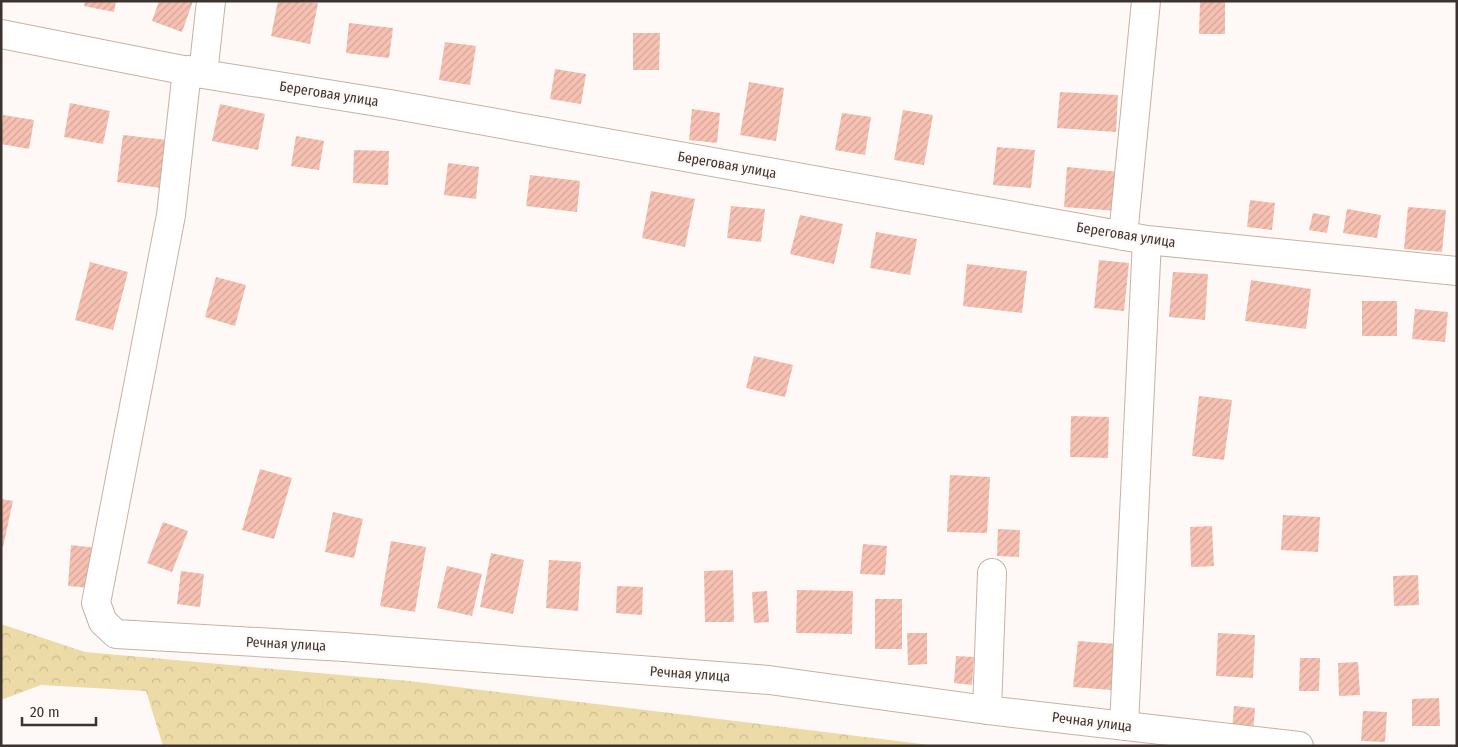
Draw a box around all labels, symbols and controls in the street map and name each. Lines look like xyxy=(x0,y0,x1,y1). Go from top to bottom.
street label: Береговая улица xyxy=(278,78,380,110)
street label: Береговая улица xyxy=(676,148,778,182)
street label: Береговая улица xyxy=(1075,219,1177,251)
street label: Речная улица xyxy=(245,633,327,655)
street label: Речная улица xyxy=(649,663,731,685)
scale bar xyxy=(22,694,96,726)
text: 20 m xyxy=(30,703,60,721)
street label: Речная улица xyxy=(1051,709,1133,735)

